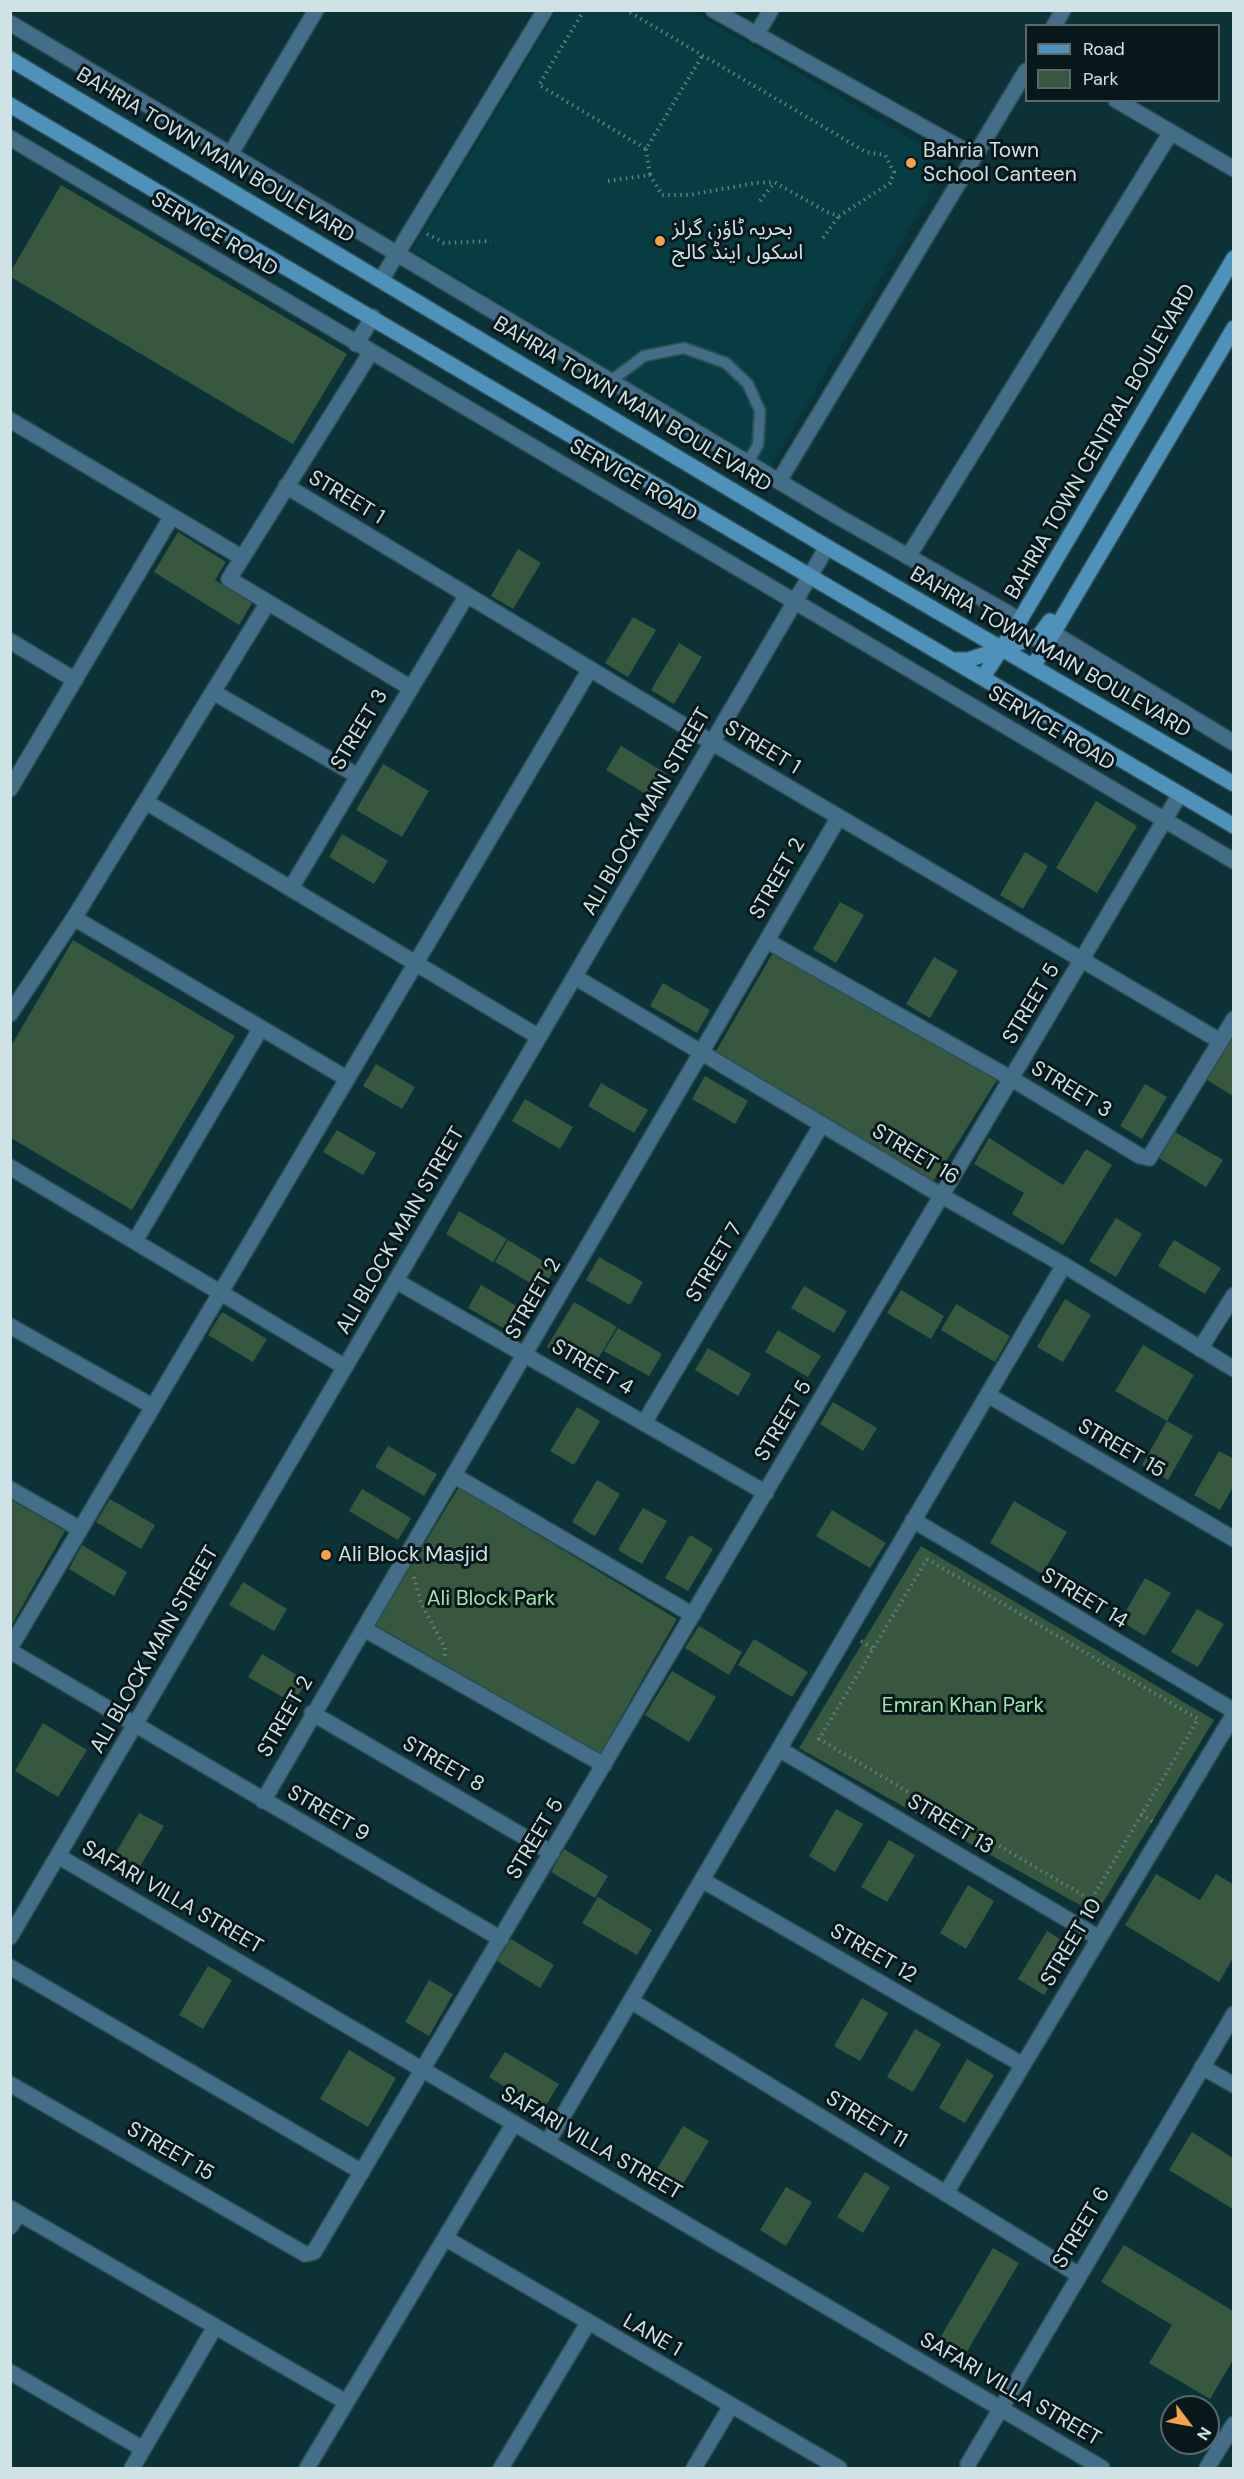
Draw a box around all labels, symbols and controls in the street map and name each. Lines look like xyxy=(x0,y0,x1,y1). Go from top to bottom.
legend xyxy=(1025,24,1220,102)
text: Road xyxy=(1083,37,1125,61)
street label: BAHRIA TOWN MAIN BOULEVARD xyxy=(71,63,359,249)
text: Park xyxy=(1083,67,1119,91)
place label: Bahria Town School Canteen xyxy=(923,138,1077,188)
marker: Bahria Town School Canteen xyxy=(904,156,918,170)
street label: SERVICE ROAD xyxy=(146,187,282,283)
place label: بحریہ ٹاؤن گرلز اسکول اینڈ کالج xyxy=(672,216,803,266)
marker: بحریہ ٹاؤن گرلز اسکول اینڈ کالج xyxy=(653,234,667,248)
street label: BAHRIA TOWN CENTRAL BOULEVARD xyxy=(1000,280,1202,604)
street label: BAHRIA TOWN MAIN BOULEVARD xyxy=(488,312,776,498)
street label: SERVICE ROAD xyxy=(565,434,701,528)
street label: STREET 1 xyxy=(304,466,388,530)
street label: BAHRIA TOWN MAIN BOULEVARD xyxy=(905,562,1195,744)
street label: SERVICE ROAD xyxy=(983,681,1119,777)
street label: STREET 3 xyxy=(326,685,394,775)
street label: ALI BLOCK MAIN STREET xyxy=(577,704,717,920)
street label: STREET 1 xyxy=(720,716,804,780)
street label: STREET 2 xyxy=(745,834,811,924)
street label: STREET 5 xyxy=(998,959,1066,1049)
street label: STREET 3 xyxy=(1026,1056,1116,1124)
street label: STREET 16 xyxy=(867,1119,963,1191)
street label: ALI BLOCK MAIN STREET xyxy=(331,1123,471,1339)
street label: STREET 7 xyxy=(681,1219,749,1307)
street label: STREET 2 xyxy=(501,1254,567,1344)
street label: STREET 4 xyxy=(547,1335,637,1401)
street label: STREET 5 xyxy=(750,1376,818,1466)
street label: STREET 15 xyxy=(1073,1414,1169,1484)
street label: ALI BLOCK MAIN STREET xyxy=(85,1542,225,1758)
place label: Ali Block Masjid xyxy=(338,1542,488,1568)
marker: Ali Block Masjid xyxy=(319,1548,333,1562)
street label: STREET 14 xyxy=(1036,1563,1132,1635)
park label: Ali Block Park xyxy=(427,1586,555,1612)
street label: STREET 2 xyxy=(253,1672,319,1762)
park label: Emran Khan Park xyxy=(882,1693,1044,1719)
street label: STREET 8 xyxy=(398,1732,488,1798)
street label: STREET 9 xyxy=(283,1780,373,1848)
street label: STREET 13 xyxy=(902,1789,998,1861)
street label: STREET 5 xyxy=(502,1794,570,1884)
street label: SAFARI VILLA STREET xyxy=(77,1836,267,1960)
street label: STREET 10 xyxy=(1036,1894,1108,1992)
street label: STREET 12 xyxy=(825,1919,921,1989)
street label: SAFARI VILLA STREET xyxy=(496,2082,686,2206)
street label: STREET 11 xyxy=(821,2086,911,2154)
street label: STREET 15 xyxy=(122,2117,218,2187)
street label: STREET 6 xyxy=(1048,2183,1116,2273)
street label: LANE 1 xyxy=(618,2309,686,2363)
street label: SAFARI VILLA STREET xyxy=(915,2328,1105,2452)
north arrow xyxy=(1160,2395,1220,2455)
text: N xyxy=(1192,2423,1216,2444)

